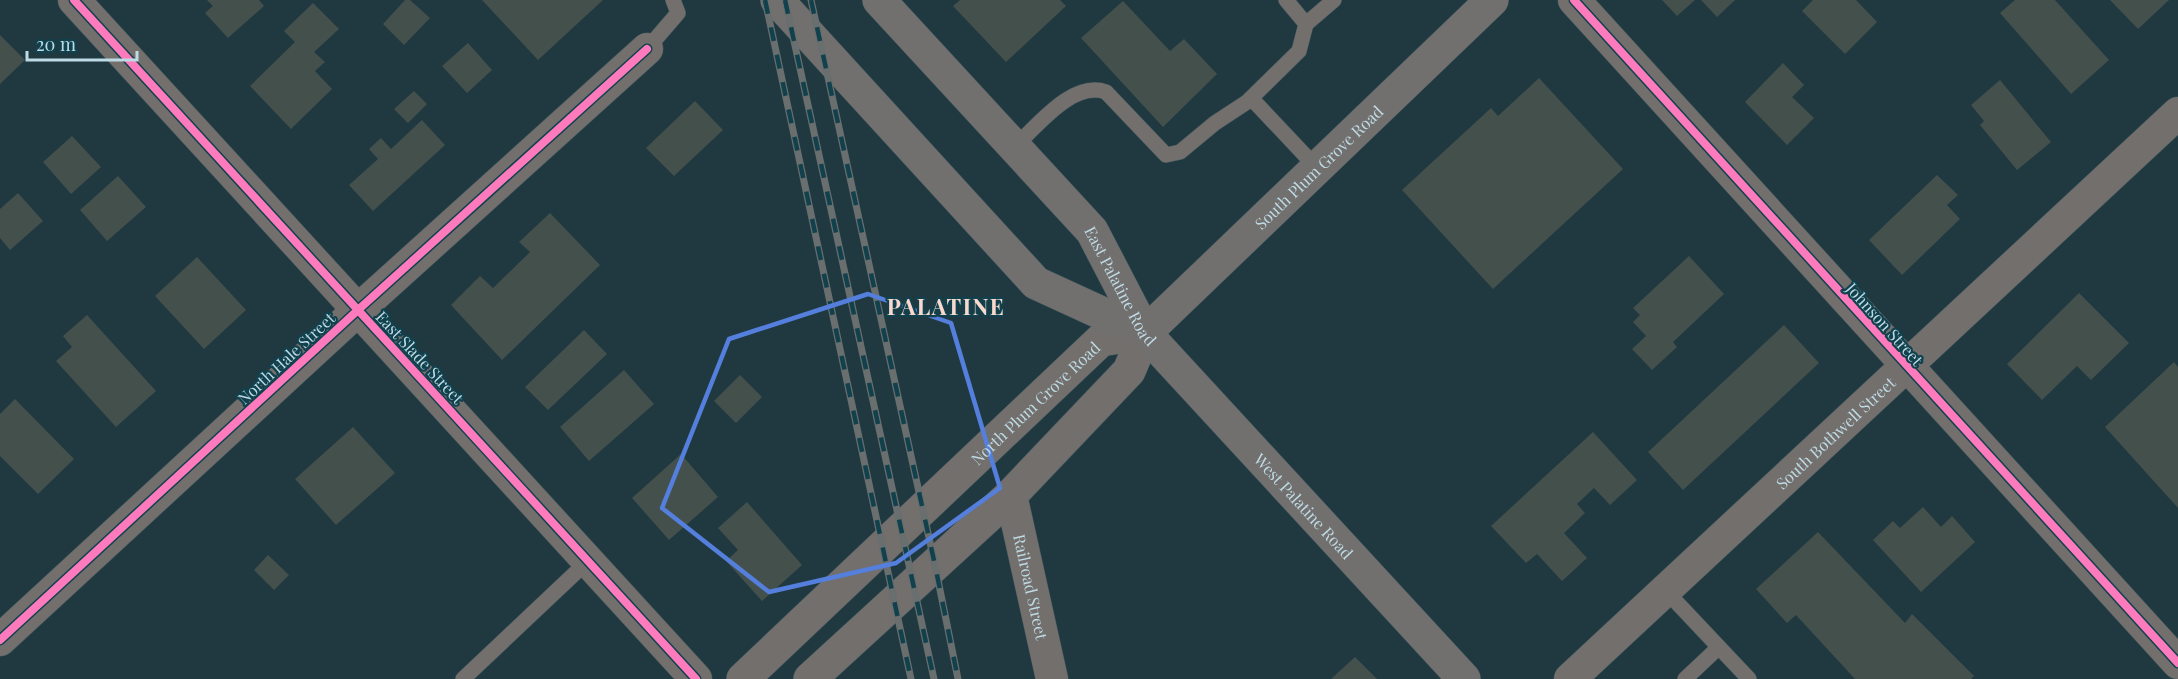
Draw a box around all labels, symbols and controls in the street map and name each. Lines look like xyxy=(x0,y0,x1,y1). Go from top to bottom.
scale bar xyxy=(27,24,136,62)
text: 20 m xyxy=(36,32,76,56)
street label: South Plum Grove Road xyxy=(1250,100,1387,233)
street label: East Palatine Road xyxy=(1081,222,1162,350)
street label: Johnson Street xyxy=(1841,277,1928,370)
district label: PALATINE xyxy=(887,291,1005,321)
street label: East Slade Street xyxy=(371,306,469,408)
street label: North Hale Street xyxy=(233,307,339,408)
street label: North Plum Grove Road xyxy=(966,336,1104,469)
street label: South Bothwell Street xyxy=(1771,371,1899,493)
street label: West Palatine Road xyxy=(1250,448,1358,563)
street label: Railroad Street xyxy=(1010,532,1053,642)

